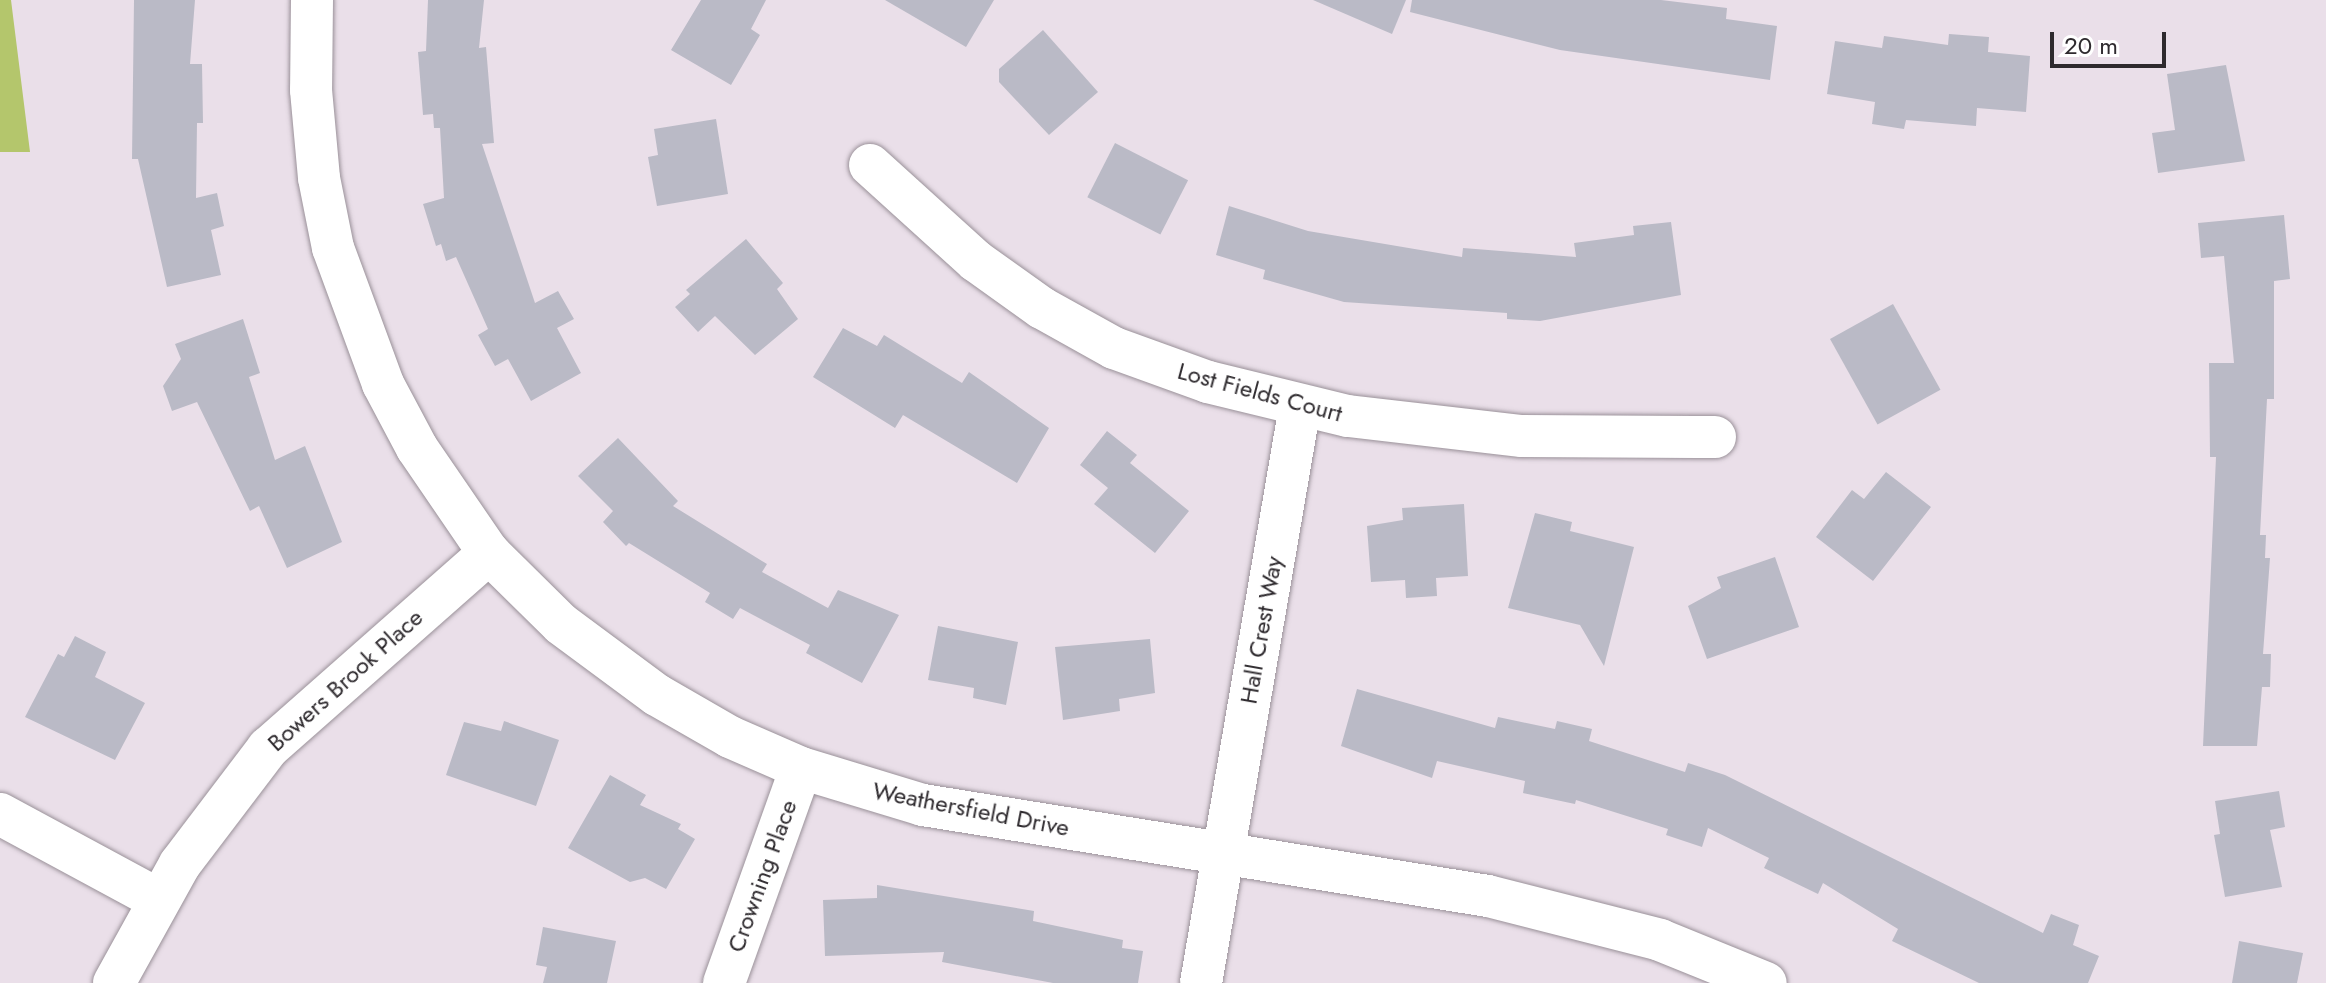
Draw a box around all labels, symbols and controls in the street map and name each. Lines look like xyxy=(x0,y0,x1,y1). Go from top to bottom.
scale bar xyxy=(2054,16,2170,66)
text: 20 m xyxy=(2064,28,2118,63)
street label: Lost Fields Court xyxy=(1174,356,1346,428)
street label: Hall Crest Way xyxy=(1234,554,1288,706)
street label: Bowers Brook Place xyxy=(261,603,429,757)
street label: Weathersfield Drive xyxy=(870,776,1072,842)
street label: Crowning Place xyxy=(721,796,803,956)

